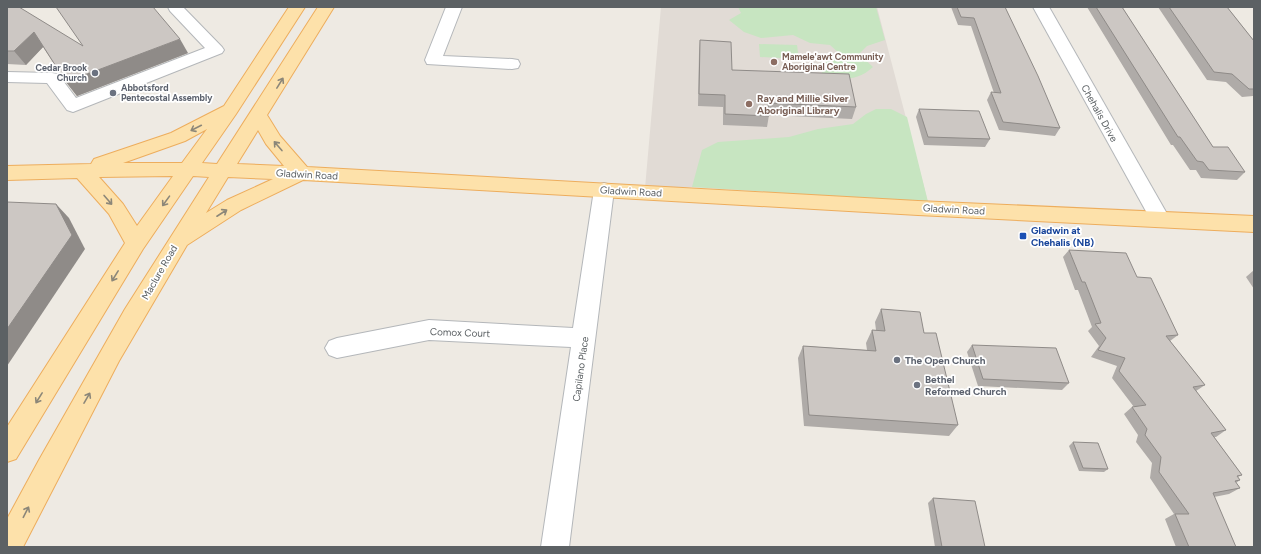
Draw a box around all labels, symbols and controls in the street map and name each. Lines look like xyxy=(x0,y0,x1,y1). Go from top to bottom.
place label: Mamele'awt Community Aboriginal Centre xyxy=(782,51,884,72)
marker: Mamele'awt Community Aboriginal Centre xyxy=(769,57,779,67)
place label: Cedar Brook Church xyxy=(36,62,87,83)
marker: Cedar Brook Church xyxy=(90,68,100,78)
one-way arrow xyxy=(276,77,284,89)
place label: Abbotsford Pentecostal Assembly xyxy=(121,82,213,103)
street label: Chehalis Drive xyxy=(1078,82,1121,145)
marker: Abbotsford Pentecostal Assembly xyxy=(108,88,118,98)
place label: Ray and Millie Silver Aboriginal Library xyxy=(757,92,849,117)
marker: Ray and Millie Silver Aboriginal Library xyxy=(744,99,754,109)
one-way arrow xyxy=(190,125,202,132)
one-way arrow xyxy=(273,141,282,151)
street label: Gladwin Road xyxy=(276,166,338,183)
street label: Gladwin Road xyxy=(600,183,662,200)
one-way arrow xyxy=(103,195,113,205)
one-way arrow xyxy=(162,195,170,206)
street label: Gladwin Road xyxy=(923,201,985,218)
one-way arrow xyxy=(216,209,227,217)
place label: Gladwin at Chehalis (NB) xyxy=(1031,224,1094,249)
marker: Gladwin at Chehalis (NB) xyxy=(1018,231,1028,241)
street label: Maclure Road xyxy=(139,242,180,302)
one-way arrow xyxy=(111,270,119,281)
street label: Comox Court xyxy=(430,325,491,340)
street label: Capilano Place xyxy=(569,335,592,402)
place label: The Open Church xyxy=(905,354,986,367)
marker: The Open Church xyxy=(892,355,902,365)
place label: Bethel Reformed Church xyxy=(925,373,1007,398)
marker: Bethel Reformed Church xyxy=(912,380,922,390)
one-way arrow xyxy=(34,392,42,404)
one-way arrow xyxy=(83,392,91,404)
one-way arrow xyxy=(23,506,30,518)

